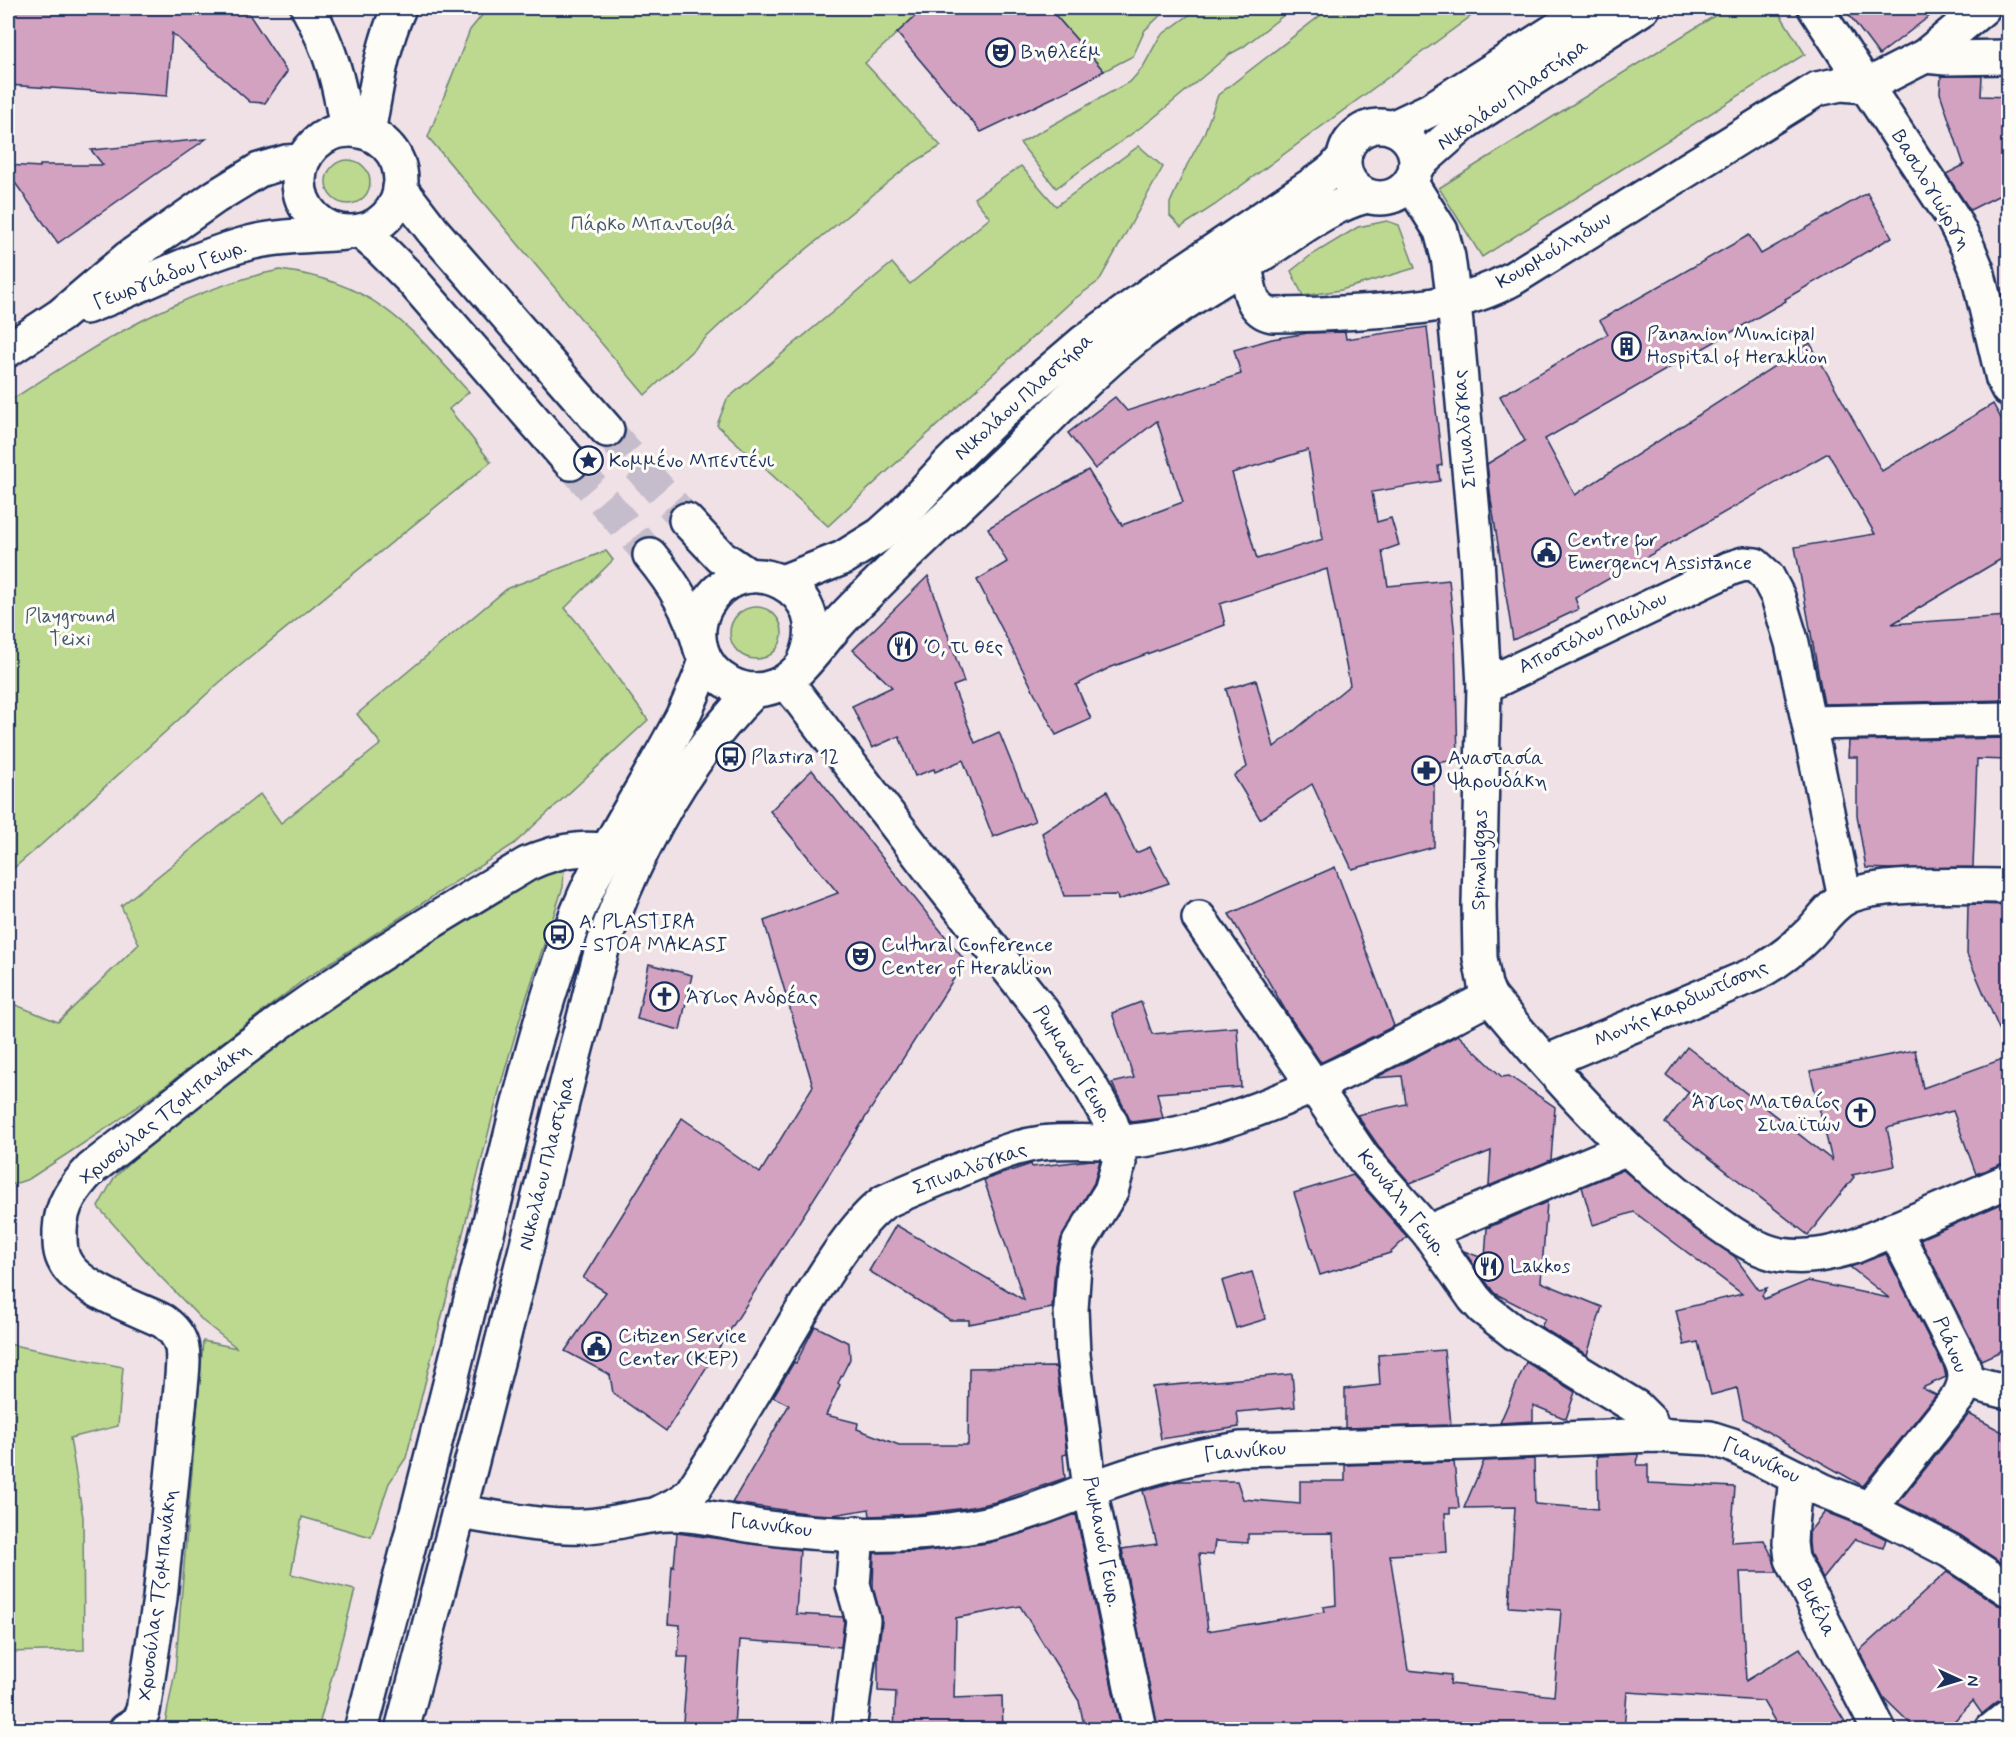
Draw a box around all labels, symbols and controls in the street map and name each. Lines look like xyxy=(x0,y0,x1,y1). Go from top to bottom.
street label: Νικολάου Πλαστήρα xyxy=(1432,32,1594,157)
theatre icon: Βηθλεέμ xyxy=(984,36,1016,68)
place label: Βηθλεέμ xyxy=(1021,39,1101,66)
street label: Βασιλογιώργη xyxy=(1885,125,1977,255)
street label: Κουρμούληδων xyxy=(1491,206,1617,296)
park label: Πάρκο Μπαντουβά xyxy=(571,211,736,238)
street label: Γεωργιάδου Γεωρ. xyxy=(90,233,250,317)
place label: Pananion Municipal Hospital of Heraklion xyxy=(1647,321,1827,371)
street label: Νικολάου Πλαστήρα xyxy=(948,327,1100,467)
building icon: Pananion Municipal Hospital of Heraklion xyxy=(1610,330,1642,362)
street label: Σπιναλόγκας xyxy=(1446,368,1484,489)
place icon: Κομμένο Μπεντένι xyxy=(572,445,604,477)
place label: Κομμένο Μπεντένι xyxy=(609,448,775,475)
place label: Centre for Emergency Assistance xyxy=(1567,527,1752,578)
public building icon: Centre for Emergency Assistance xyxy=(1530,536,1562,568)
street label: Αποστόλου Παύλου xyxy=(1514,585,1672,681)
park label: Playground Teixi xyxy=(25,603,115,653)
restaurant icon: Ό, τι θες xyxy=(887,631,919,663)
place label: Ό, τι θες xyxy=(924,634,1004,661)
bus stop icon: Plastira 12 xyxy=(714,741,746,773)
place label: Plastira 12 xyxy=(751,744,839,771)
place label: Αναστασία Ψαρουδάκη xyxy=(1447,745,1547,795)
pharmacy icon: Αναστασία Ψαρουδάκη xyxy=(1411,754,1443,786)
street label: Spinaloggas xyxy=(1466,809,1496,911)
place label: A. PLASTIRA - STOA MAKASI xyxy=(579,909,728,959)
bus stop icon: A. PLASTIRA - STOA MAKASI xyxy=(542,918,574,950)
place label: Cultural Conference Center of Heraklion xyxy=(881,932,1053,982)
theatre icon: Cultural Conference Center of Heraklion xyxy=(844,940,876,972)
street label: Μονής Καρδιωτίσσης xyxy=(1590,953,1772,1054)
church icon: Άγιος Ανδρέας xyxy=(649,981,681,1013)
place label: Άγιος Ανδρέας xyxy=(686,984,818,1011)
street label: Ρωμανού Γεωρ. xyxy=(1026,1001,1120,1127)
street label: Χρυσούλας Τζομπανάκη xyxy=(74,1037,256,1191)
street label: Νικολάου Πλαστήρα xyxy=(512,1073,582,1253)
place label: Άγιος Ματθαίος Σιναϊτών xyxy=(1692,1089,1840,1139)
church icon: Άγιος Ματθαίος Σιναϊτών xyxy=(1845,1097,1877,1129)
street label: Σπιναλόγκας xyxy=(910,1136,1031,1202)
street label: Κουνάλη Γεωρ. xyxy=(1351,1144,1453,1262)
restaurant icon: Lakkos xyxy=(1473,1250,1505,1282)
place label: Lakkos xyxy=(1510,1253,1570,1280)
street label: Ριάνου xyxy=(1926,1313,1974,1377)
place label: Citizen Service Center (KEP) xyxy=(618,1323,747,1373)
public building icon: Citizen Service Center (KEP) xyxy=(581,1331,613,1363)
street label: Γιαννίκου xyxy=(1718,1431,1804,1491)
street label: Γιαννίκου xyxy=(1203,1435,1287,1469)
street label: Ρωμανού Γεωρ. xyxy=(1076,1474,1128,1610)
street label: Χρυσούλας Τζομπανάκη xyxy=(132,1488,184,1702)
street label: Γιαννίκου xyxy=(728,1508,814,1544)
street label: Βικέλα xyxy=(1790,1574,1842,1642)
north arrow xyxy=(1929,1650,1989,1710)
text: N xyxy=(1962,1675,1983,1687)

